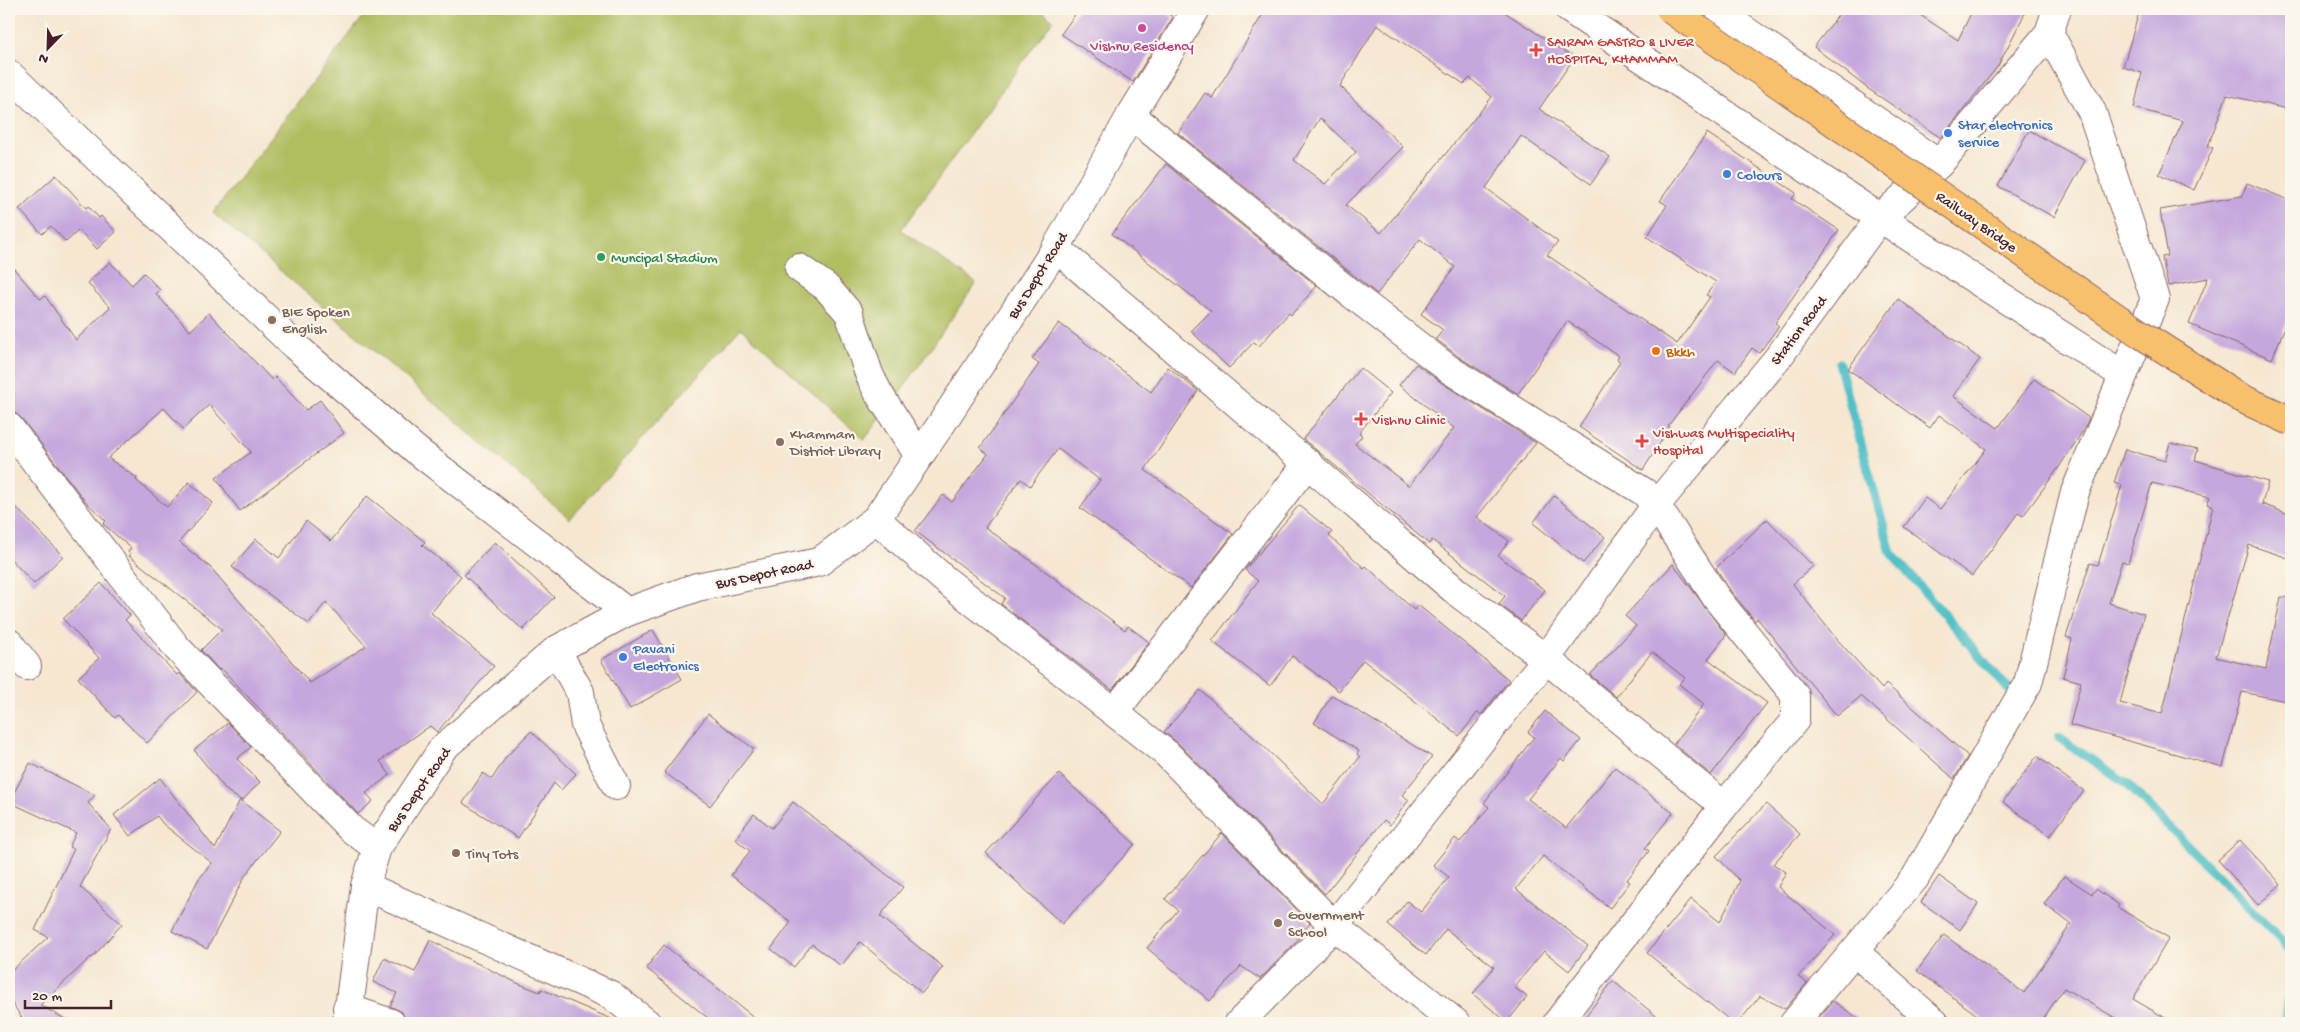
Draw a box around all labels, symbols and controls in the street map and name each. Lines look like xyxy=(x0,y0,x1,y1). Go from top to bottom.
north arrow xyxy=(22,22,72,72)
marker: Vishnu Residency xyxy=(1136,22,1148,34)
place label: SAIRAM GASTRO & LIVER HOSPITAL, KHAMMAM xyxy=(1547,34,1695,69)
place label: Vishnu Residency xyxy=(1089,38,1194,56)
marker: SAIRAM GASTRO & LIVER HOSPITAL, KHAMMAM xyxy=(1529,43,1543,57)
text: N xyxy=(36,48,51,67)
place label: Star electronics service xyxy=(1958,117,2053,152)
marker: Star electronics service xyxy=(1942,127,1954,139)
place label: Colours xyxy=(1737,167,1782,185)
marker: Colours xyxy=(1721,168,1733,180)
street label: Railway Bridge xyxy=(1932,188,2020,257)
street label: Bus Depot Road xyxy=(1004,228,1073,324)
place label: Muncipal Stadium xyxy=(611,250,718,268)
marker: Muncipal Stadium xyxy=(595,251,607,263)
street label: Station Road xyxy=(1768,292,1832,369)
place label: BIE Spoken English xyxy=(281,304,350,339)
marker: BIE Spoken English xyxy=(266,314,278,326)
place label: Bkkh xyxy=(1665,344,1695,362)
marker: Bkkh xyxy=(1650,345,1662,357)
marker: Vishnu Clinic xyxy=(1354,412,1368,426)
place label: Vishnu Clinic xyxy=(1371,412,1446,430)
place label: Vishwas Multispeciality Hospital xyxy=(1652,425,1795,460)
place label: Khammam District Library xyxy=(789,426,882,461)
marker: Vishwas Multispeciality Hospital xyxy=(1635,434,1649,448)
marker: Khammam District Library xyxy=(774,436,786,448)
street label: Bus Depot Road xyxy=(713,556,816,594)
place label: Pavani Electronics xyxy=(632,641,699,676)
marker: Pavani Electronics xyxy=(617,651,629,663)
street label: Bus Depot Road xyxy=(383,743,456,837)
place label: Tiny Tots xyxy=(465,846,519,864)
marker: Tiny Tots xyxy=(450,847,462,859)
place label: Government School xyxy=(1288,907,1366,942)
marker: Government School xyxy=(1272,917,1284,929)
scale bar xyxy=(25,977,111,1009)
text: 20 m xyxy=(32,988,62,1006)

